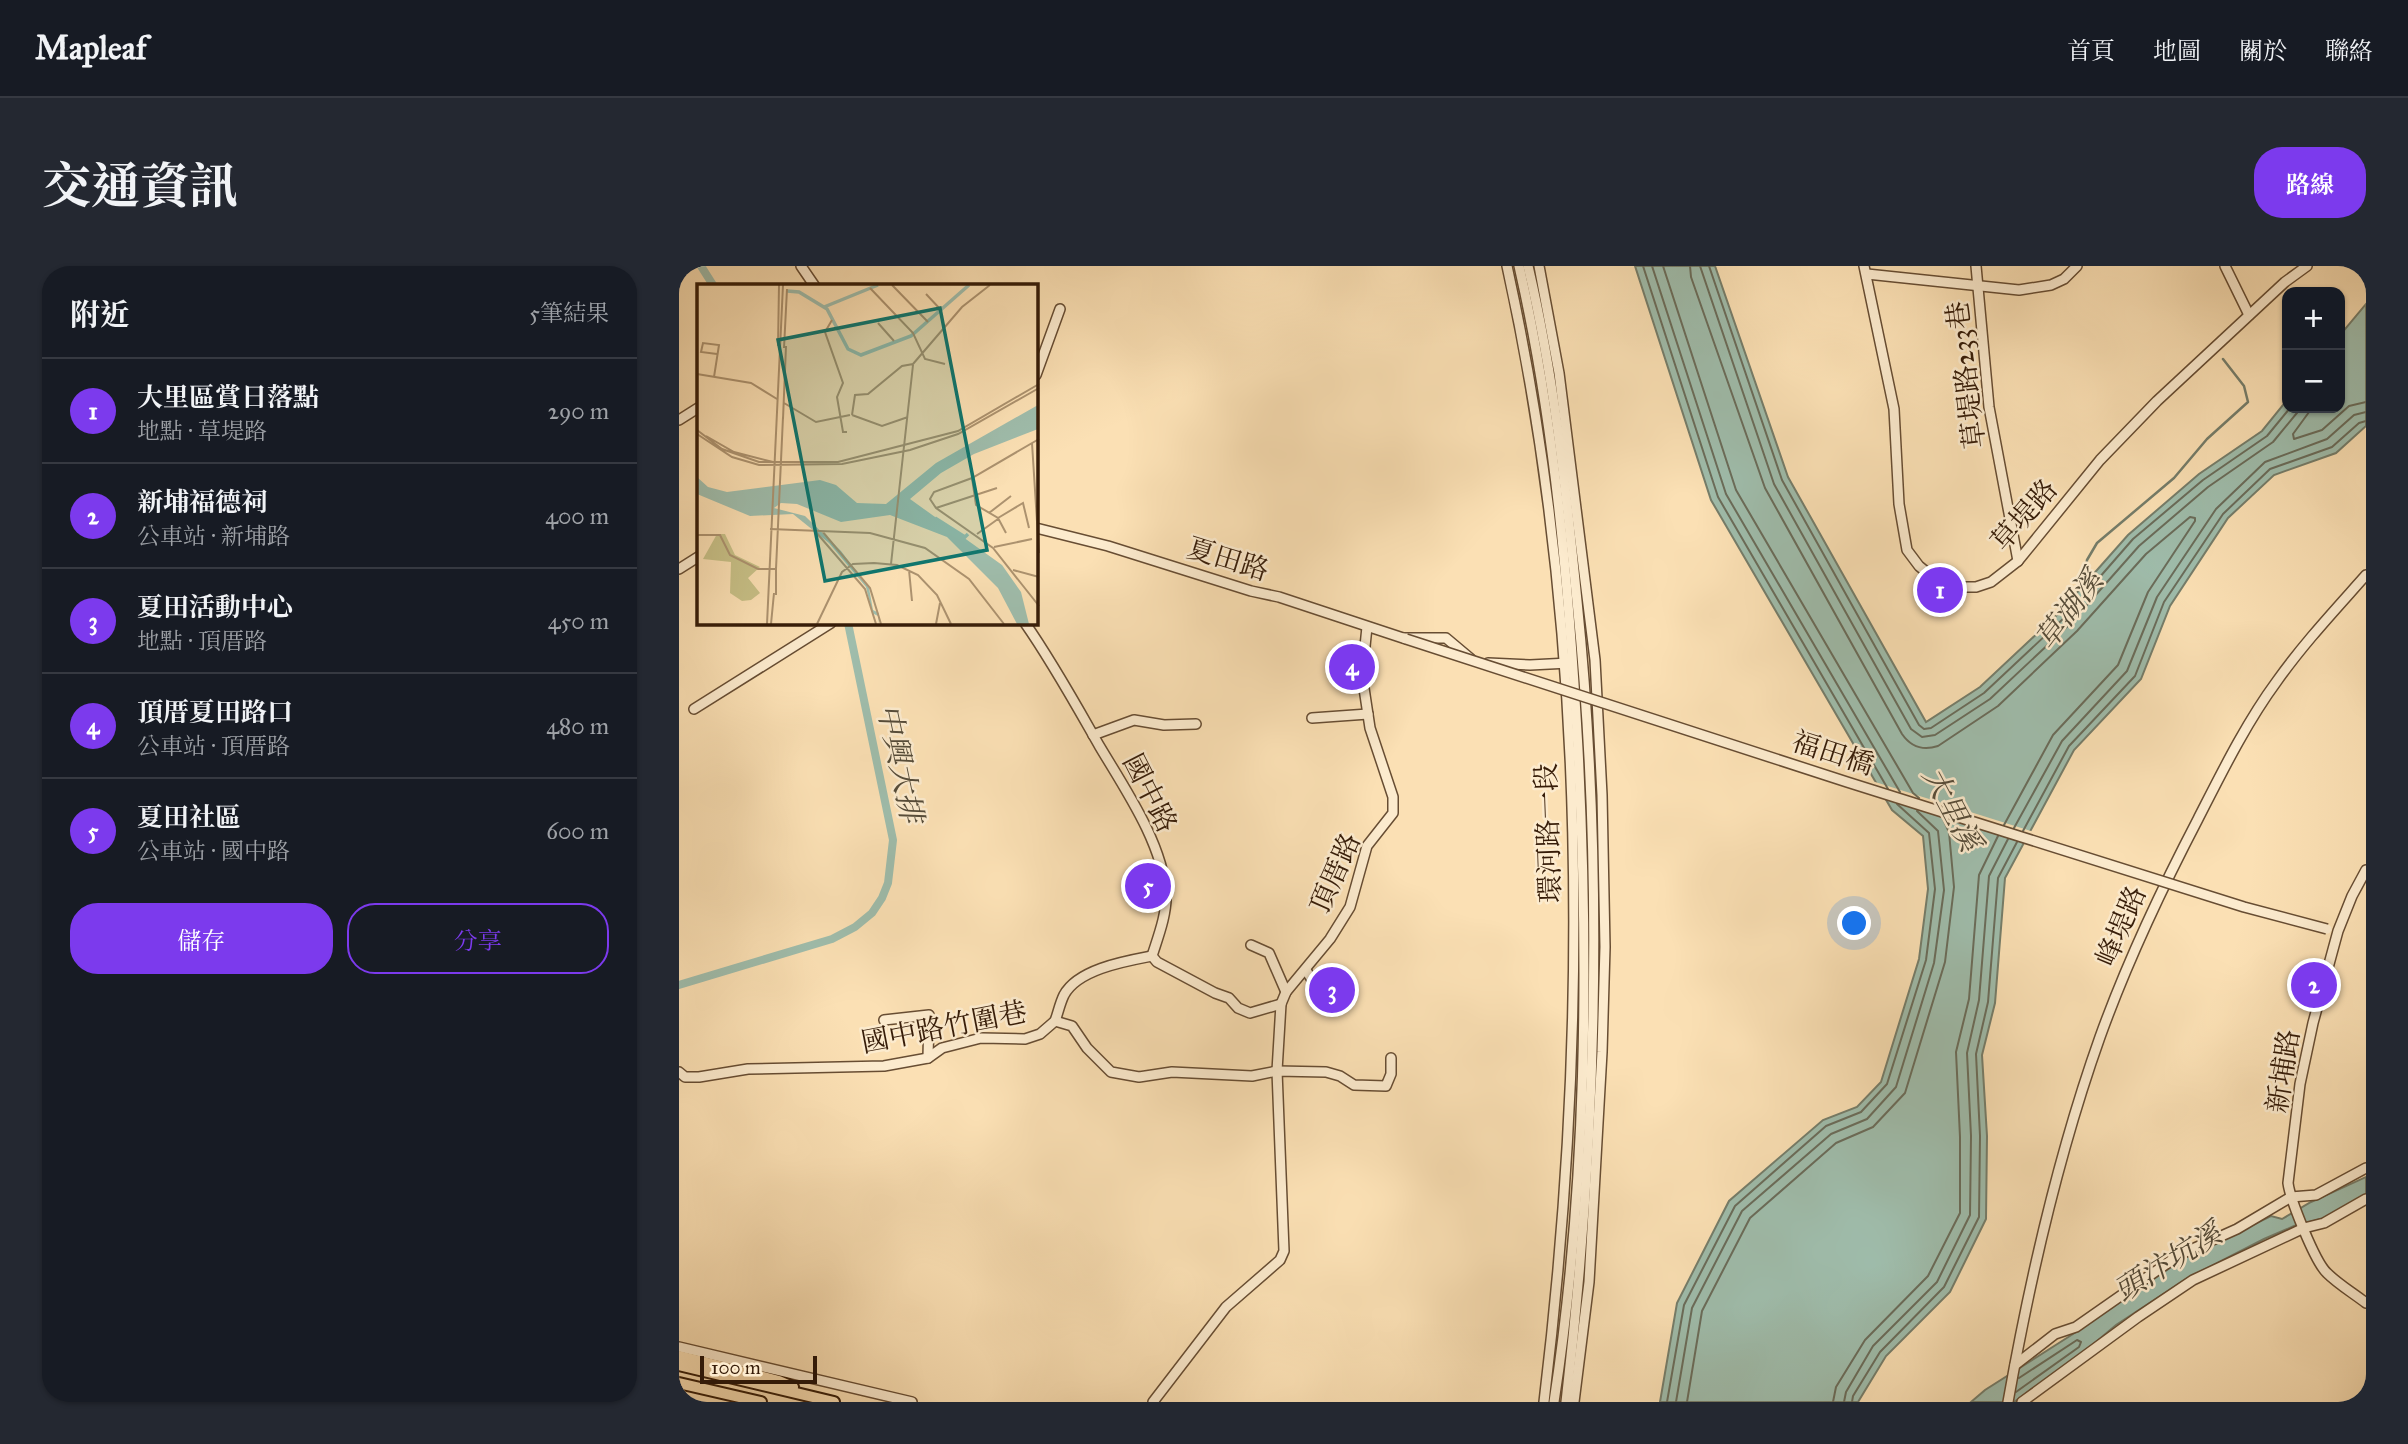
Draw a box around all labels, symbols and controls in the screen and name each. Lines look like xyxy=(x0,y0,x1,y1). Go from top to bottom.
text: Mapleaf xyxy=(35,28,147,68)
text: 首頁 xyxy=(2067,36,2115,66)
text: 地圖 xyxy=(2153,36,2201,66)
text: 關於 xyxy=(2239,36,2287,66)
text: 聯絡 xyxy=(2325,36,2373,66)
button: 路線 xyxy=(2254,147,2366,218)
text: 交通資訊 xyxy=(42,157,238,216)
inset map xyxy=(697,284,1038,625)
map controls xyxy=(2282,287,2345,413)
button: + xyxy=(2282,287,2345,350)
text: 附近 xyxy=(70,297,130,333)
text: 5筆結果 xyxy=(529,299,609,327)
street label: 草堤路233巷 xyxy=(1940,299,1992,451)
button: − xyxy=(2282,350,2345,413)
text: 大里區賞日落點 xyxy=(137,381,319,413)
text: 1 xyxy=(88,397,98,425)
text: 290 m xyxy=(548,397,609,425)
text: 地點 · 草堤路 xyxy=(137,417,267,445)
street label: 草堤路 xyxy=(1983,472,2065,558)
text: 新埔福德祠 xyxy=(137,486,267,518)
text: 2 xyxy=(87,502,99,530)
text: 400 m xyxy=(545,502,609,530)
text: 公車站 · 新埔路 xyxy=(137,522,290,550)
street label: 夏田路 xyxy=(1183,530,1273,588)
water label: 草湖溪 xyxy=(2028,561,2112,657)
pin: 1 xyxy=(1917,564,1963,616)
text: 夏田活動中心 xyxy=(137,591,293,623)
text: 3 xyxy=(88,607,98,635)
text: 450 m xyxy=(548,607,609,635)
text: 地點 · 頂厝路 xyxy=(137,627,267,655)
pin: 4 xyxy=(1329,641,1375,693)
text: 頂厝夏田路口 xyxy=(137,696,293,728)
water label: 中興大排 xyxy=(870,701,931,829)
text: 4 xyxy=(87,712,99,740)
text: 480 m xyxy=(546,712,609,740)
street label: 福田橋 xyxy=(1788,723,1878,783)
text: 公車站 · 頂厝路 xyxy=(137,732,290,760)
street label: 國中路 xyxy=(1115,748,1185,838)
water label: 大里溪 xyxy=(1915,761,1990,860)
street label: 環河路一段 xyxy=(1528,762,1568,904)
text: 夏田社區 xyxy=(137,801,241,833)
text: 5 xyxy=(88,817,98,845)
text: 600 m xyxy=(546,817,609,845)
street label: 頂厝路 xyxy=(1302,828,1368,918)
text: 公車站 · 國中路 xyxy=(137,837,290,865)
pin: 5 xyxy=(1125,860,1171,912)
street label: 峰堤路 xyxy=(2088,880,2154,972)
button: 儲存 xyxy=(70,903,333,974)
button: 分享 xyxy=(347,903,609,974)
your location xyxy=(1837,906,1871,940)
pin: 2 xyxy=(2291,959,2337,1011)
pin: 3 xyxy=(1309,964,1355,1016)
street label: 國中路竹圍巷 xyxy=(858,994,1030,1060)
street label: 新埔路 xyxy=(2259,1027,2307,1115)
water label: 頭汴坑溪 xyxy=(2108,1213,2231,1309)
scale bar xyxy=(700,1353,817,1385)
text: 100 m xyxy=(711,1356,761,1379)

